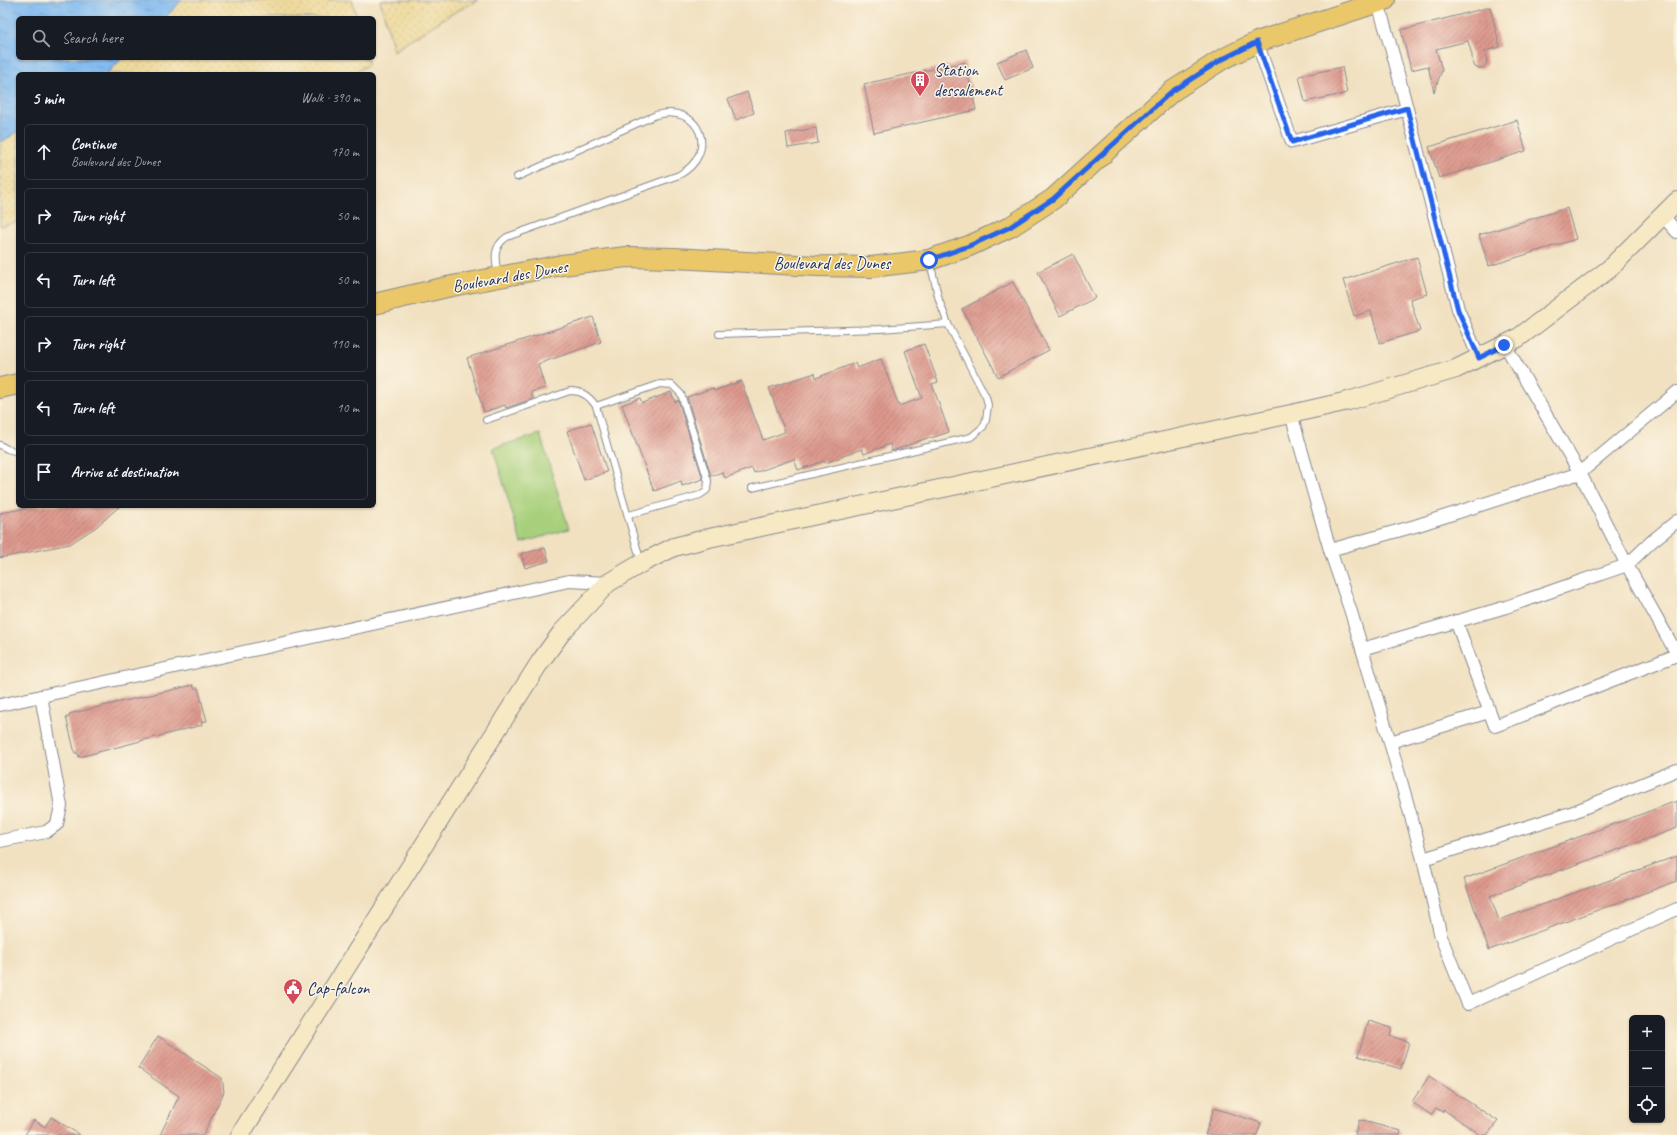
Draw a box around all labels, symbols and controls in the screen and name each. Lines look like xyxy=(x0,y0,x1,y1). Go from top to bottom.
search box xyxy=(16,16,376,60)
icon: search xyxy=(30,27,52,49)
text: Search here xyxy=(62,29,123,48)
place label: Station dessalement xyxy=(934,60,1005,101)
building icon: Station dessalement xyxy=(909,69,931,97)
text: 5 min xyxy=(32,88,64,109)
text: Walk · 390 m xyxy=(301,90,360,106)
text: Continue xyxy=(71,135,116,154)
icon: ahead xyxy=(33,141,55,163)
text: 170 m xyxy=(331,144,359,160)
text: Boulevard des Dunes xyxy=(71,154,160,170)
icon: right xyxy=(33,205,55,227)
text: Turn right xyxy=(71,207,124,226)
text: 50 m xyxy=(337,208,359,224)
route start xyxy=(920,251,938,269)
street label: Boulevard des Dunes xyxy=(774,253,892,274)
street label: Boulevard des Dunes xyxy=(451,256,571,297)
icon: left xyxy=(33,269,55,291)
text: Turn left xyxy=(71,271,114,290)
text: 50 m xyxy=(337,272,359,288)
icon: right xyxy=(33,333,55,355)
text: Turn right xyxy=(71,335,124,354)
text: 110 m xyxy=(331,336,359,352)
route end xyxy=(1495,336,1513,354)
icon: left xyxy=(33,397,55,419)
text: Turn left xyxy=(71,399,114,418)
text: 10 m xyxy=(337,400,359,416)
icon: arrive xyxy=(33,461,55,483)
text: Arrive at destination xyxy=(71,463,178,482)
public building icon: Cap-falcon xyxy=(282,977,304,1005)
place label: Cap-falcon xyxy=(307,978,371,999)
map controls xyxy=(1629,1015,1665,1123)
button: + xyxy=(1629,1015,1665,1051)
button: − xyxy=(1629,1051,1665,1087)
button: locate xyxy=(1629,1087,1665,1123)

